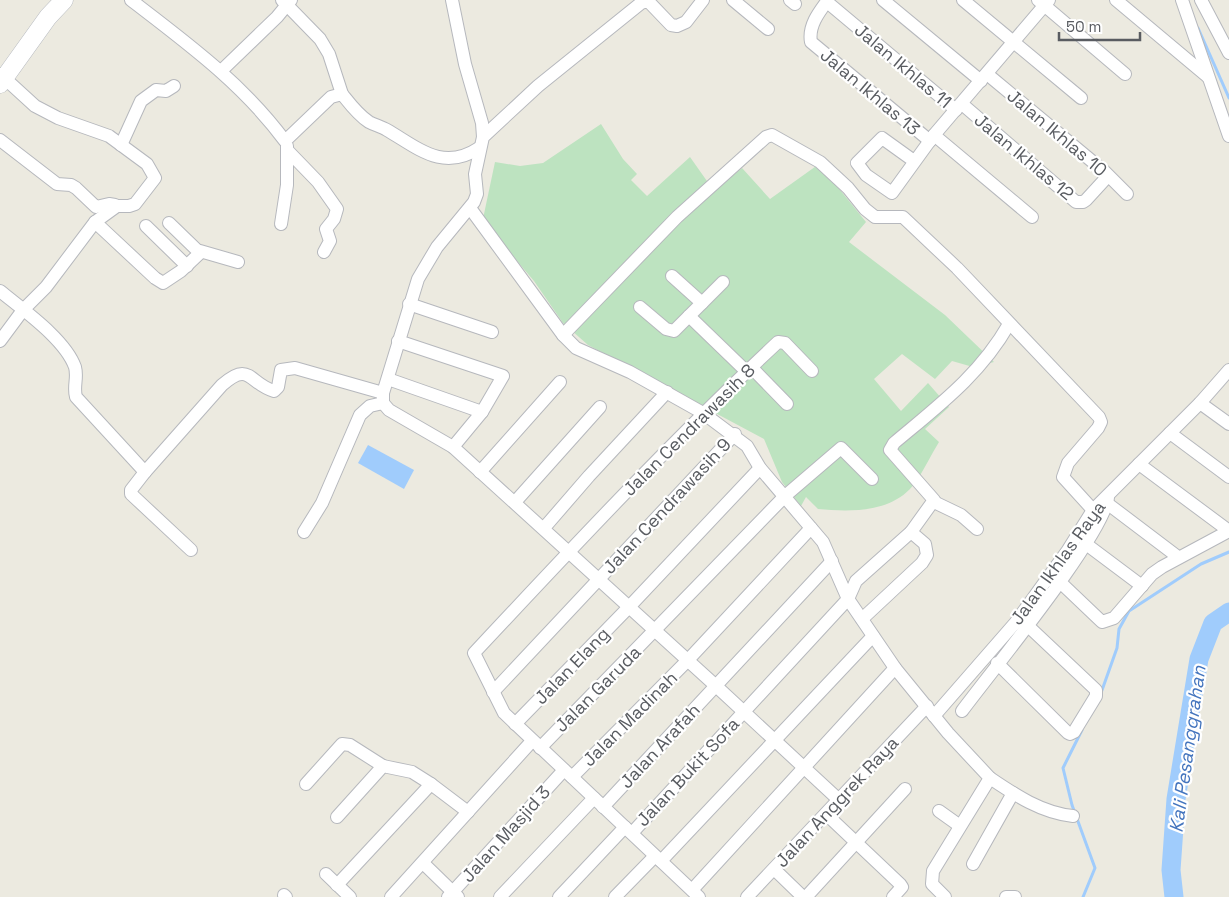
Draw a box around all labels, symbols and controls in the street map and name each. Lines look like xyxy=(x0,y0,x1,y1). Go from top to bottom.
scale bar xyxy=(1059,10,1140,42)
text: 50 m xyxy=(1066,17,1101,36)
street label: Jalan Ikhlas 11 xyxy=(850,18,957,113)
street label: Jalan Ikhlas 13 xyxy=(816,43,925,140)
street label: Jalan Ikhlas 10 xyxy=(1002,84,1112,181)
street label: Jalan Ikhlas 12 xyxy=(970,108,1079,205)
street label: Jalan Cendrawasih 8 xyxy=(618,359,760,501)
street label: Jalan Cendrawasih 9 xyxy=(598,433,736,578)
street label: Jalan Ikhlas Raya xyxy=(1005,496,1110,629)
street label: Jalan Elang xyxy=(529,622,614,709)
street label: Jalan Garuda xyxy=(550,641,646,737)
water label: Kali Pesanggrahan xyxy=(1163,664,1212,834)
street label: Jalan Madinah xyxy=(577,666,682,771)
street label: Jalan Arafah xyxy=(615,698,705,793)
street label: Jalan Bukit Sofa xyxy=(631,712,744,831)
street label: Jalan Anggrek Raya xyxy=(770,731,903,872)
street label: Jalan Masjid 3 xyxy=(456,781,555,887)

